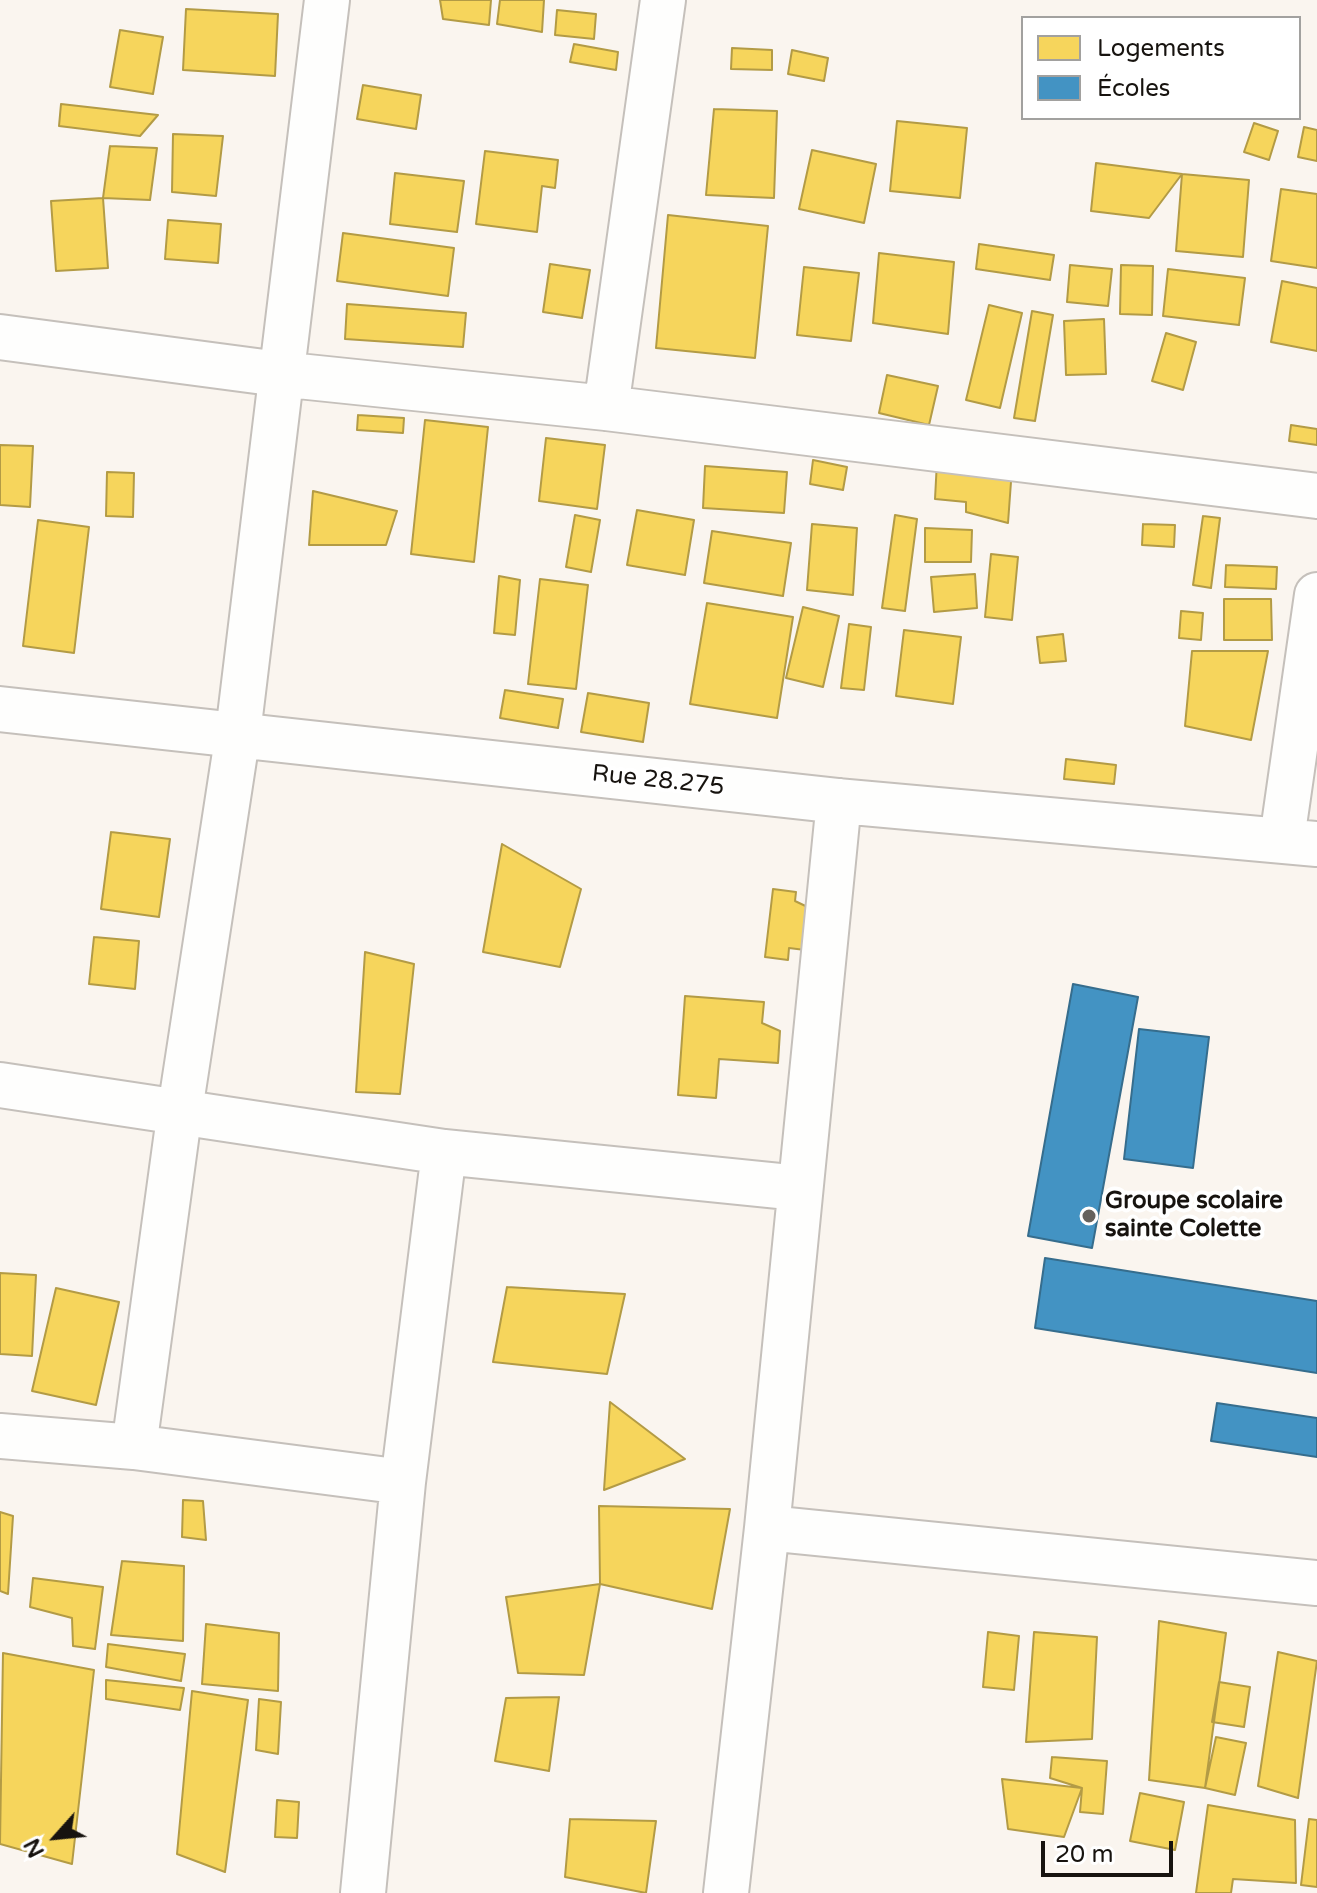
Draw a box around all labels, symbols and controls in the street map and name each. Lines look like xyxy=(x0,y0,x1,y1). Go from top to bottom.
legend xyxy=(1021,16,1301,120)
text: Logements xyxy=(1097,34,1225,63)
text: Écoles xyxy=(1097,74,1170,103)
street label: Rue 28.275 xyxy=(590,760,726,802)
place label: Groupe scolaire sainte Colette xyxy=(1105,1188,1283,1244)
marker: Groupe scolaire sainte Colette xyxy=(1080,1207,1098,1225)
north arrow xyxy=(16,1797,96,1877)
scale bar xyxy=(1045,1825,1177,1875)
text: N xyxy=(19,1834,50,1862)
text: 20 m xyxy=(1055,1840,1113,1869)

